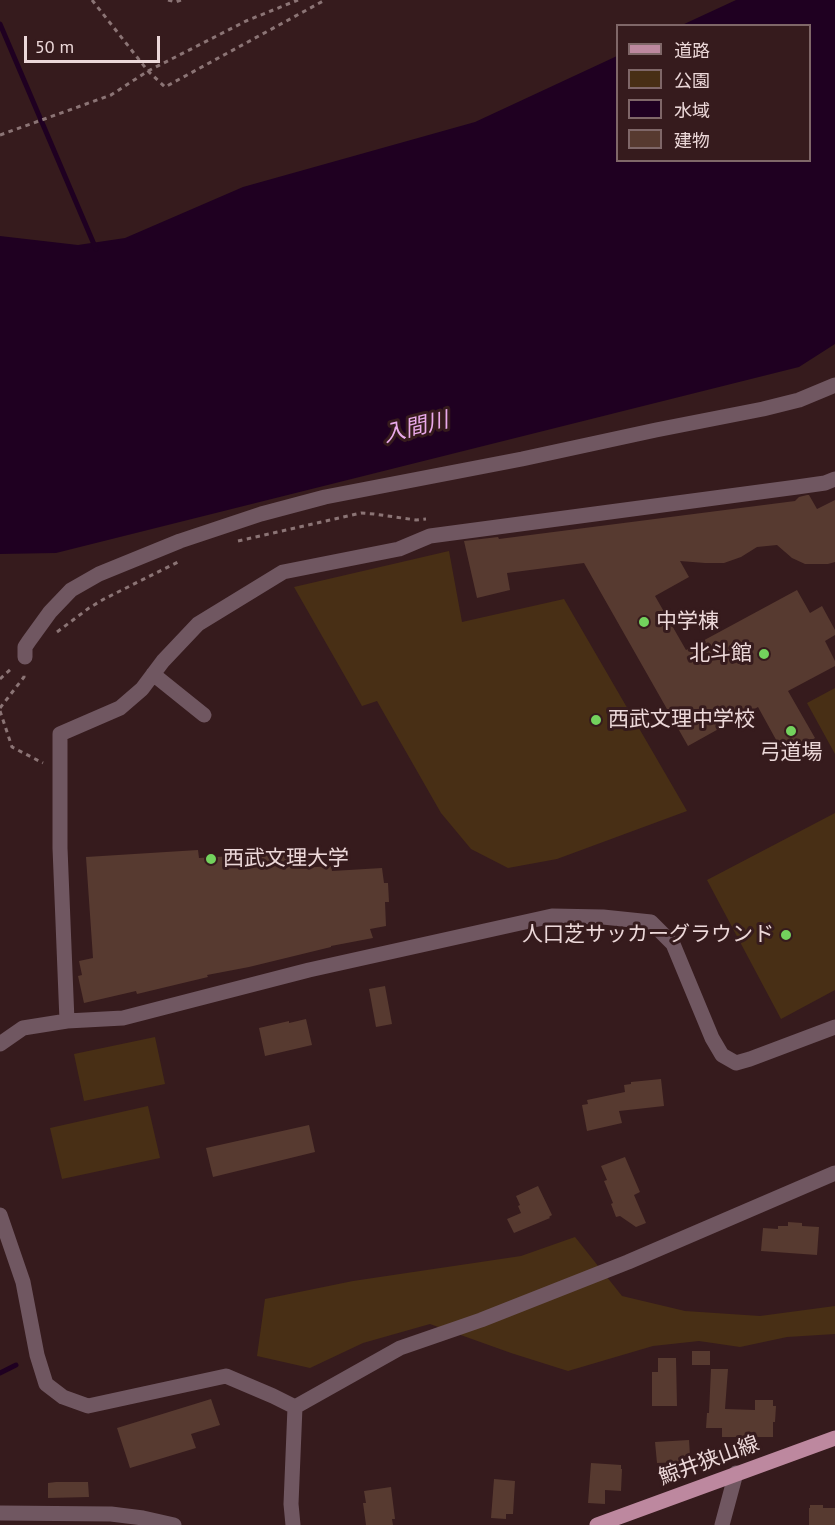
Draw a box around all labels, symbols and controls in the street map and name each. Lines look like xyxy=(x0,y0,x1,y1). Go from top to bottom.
scale bar xyxy=(27,24,164,62)
legend xyxy=(616,24,811,162)
text: 50 m xyxy=(35,35,74,58)
text: 道路 xyxy=(674,39,710,62)
text: 公園 xyxy=(674,69,710,92)
text: 水域 xyxy=(674,99,710,122)
text: 建物 xyxy=(674,129,710,152)
water label: 入間川 xyxy=(381,407,451,449)
place label: 中学棟 xyxy=(656,609,719,635)
marker: 中学棟 xyxy=(637,615,651,629)
place label: 北斗館 xyxy=(689,641,752,667)
marker: 北斗館 xyxy=(757,647,771,661)
place label: 西武文理中学校 xyxy=(608,707,755,733)
marker: 西武文理中学校 xyxy=(589,713,603,727)
marker: 弓道場 xyxy=(784,724,798,738)
place label: 弓道場 xyxy=(760,740,822,766)
place label: 西武文理大学 xyxy=(223,846,349,872)
marker: 西武文理大学 xyxy=(204,852,218,866)
place label: 人口芝サッカーグラウンド xyxy=(522,922,774,948)
marker: 人口芝サッカーグラウンド xyxy=(779,928,793,942)
street label: 鯨井狭山線 xyxy=(655,1431,763,1491)

